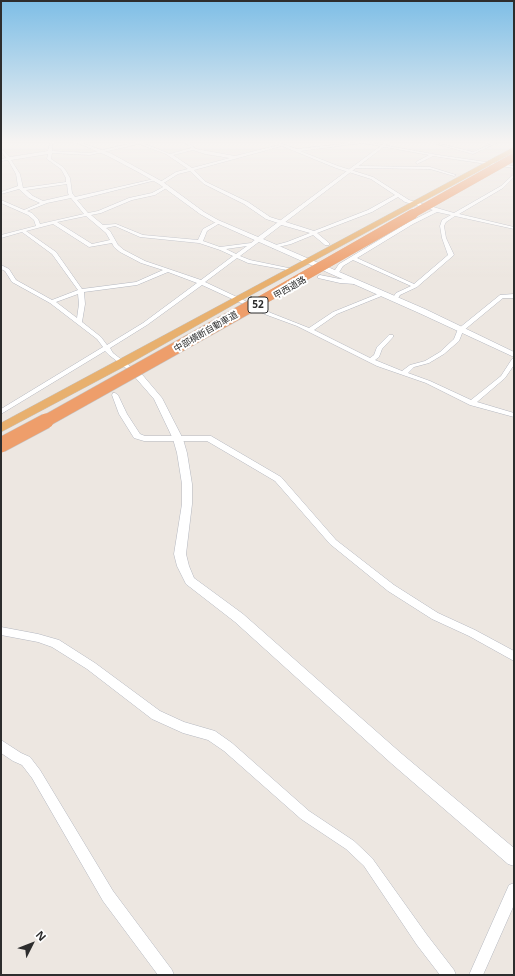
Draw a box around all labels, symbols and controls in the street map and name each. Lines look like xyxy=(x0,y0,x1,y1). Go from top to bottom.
street label: 甲西道路 xyxy=(272,274,308,302)
road number: 52 xyxy=(248,297,268,313)
street label: 中部横断自動車道 xyxy=(172,309,240,355)
north arrow xyxy=(12,924,52,964)
text: N xyxy=(33,927,50,944)

